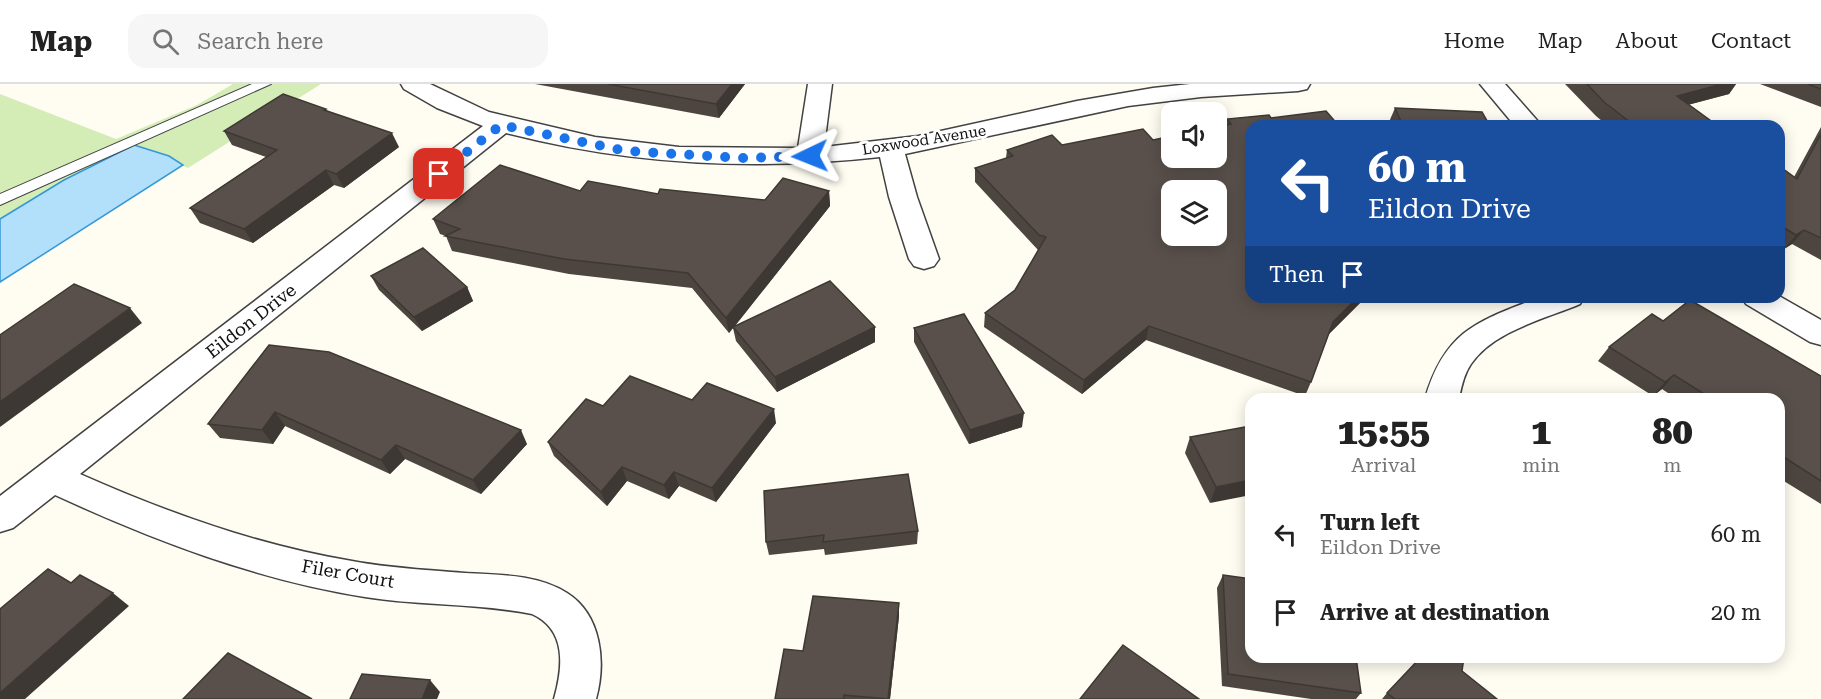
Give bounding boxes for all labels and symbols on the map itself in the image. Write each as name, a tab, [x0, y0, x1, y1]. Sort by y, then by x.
street label: Loxwood Avenue	[861, 121, 987, 159]
position arrow	[778, 124, 842, 188]
pin	[413, 148, 464, 199]
street label: Eildon Drive	[201, 279, 300, 362]
street label: Filer Court	[300, 555, 396, 592]

